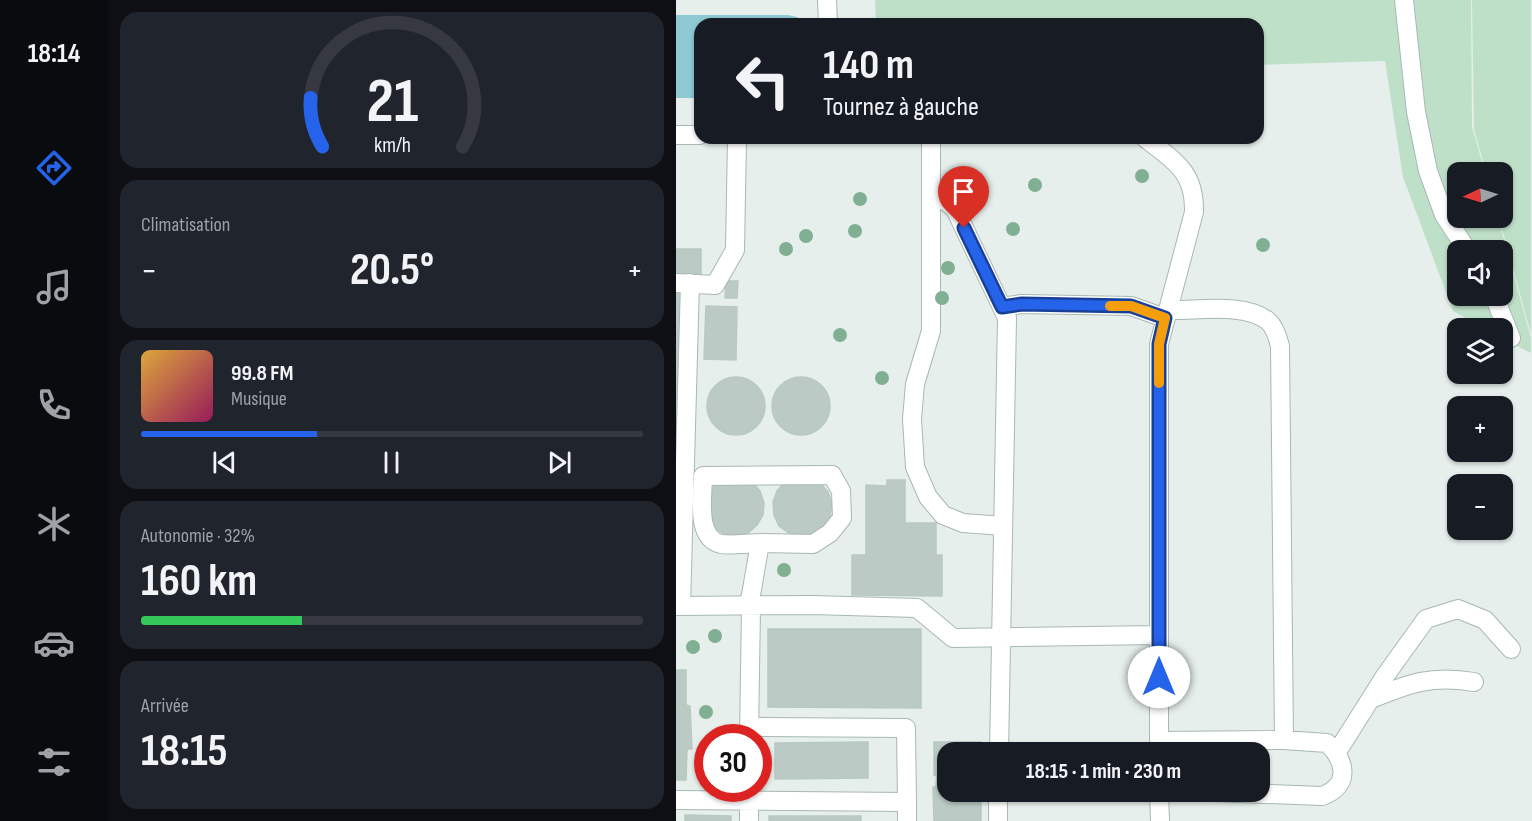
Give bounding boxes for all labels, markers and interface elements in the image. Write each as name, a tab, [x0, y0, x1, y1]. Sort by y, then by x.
text: 18:14	[28, 38, 80, 70]
text: 140 m	[823, 40, 914, 91]
icon: left	[724, 42, 802, 120]
text: 21	[366, 65, 418, 140]
text: Tournez à gauche	[823, 91, 979, 123]
text: km/h	[373, 133, 411, 158]
icon: directions	[33, 147, 75, 189]
north arrow	[1447, 162, 1513, 228]
map controls	[1447, 162, 1513, 540]
pin	[938, 166, 989, 228]
icon: arrive	[947, 175, 980, 208]
text: Climatisation	[141, 213, 230, 237]
button: sound	[1447, 240, 1513, 306]
text: 20.5°	[350, 243, 434, 298]
text: −	[141, 251, 157, 291]
text: +	[627, 251, 643, 291]
icon: music	[33, 266, 75, 308]
button: layers	[1447, 318, 1513, 384]
text: 99.8 FM	[231, 360, 293, 387]
icon: phone	[33, 384, 75, 426]
text: Musique	[231, 387, 287, 411]
button: +	[1447, 396, 1513, 462]
icon: previous	[208, 446, 241, 479]
icon: pause	[375, 446, 408, 479]
icon: next	[543, 446, 576, 479]
button: −	[1447, 474, 1513, 540]
icon: climate	[33, 503, 75, 545]
text: Autonomie · 32%	[141, 524, 255, 548]
text: 160 km	[141, 554, 257, 609]
icon: car	[33, 622, 75, 664]
position arrow	[1127, 645, 1191, 709]
text: Arrivée	[141, 694, 189, 718]
text: 18:15	[141, 724, 227, 779]
speed limit sign: 30	[694, 724, 772, 802]
icon: filters	[33, 741, 75, 783]
text: 18:15 · 1 min · 230 m	[1026, 758, 1181, 785]

